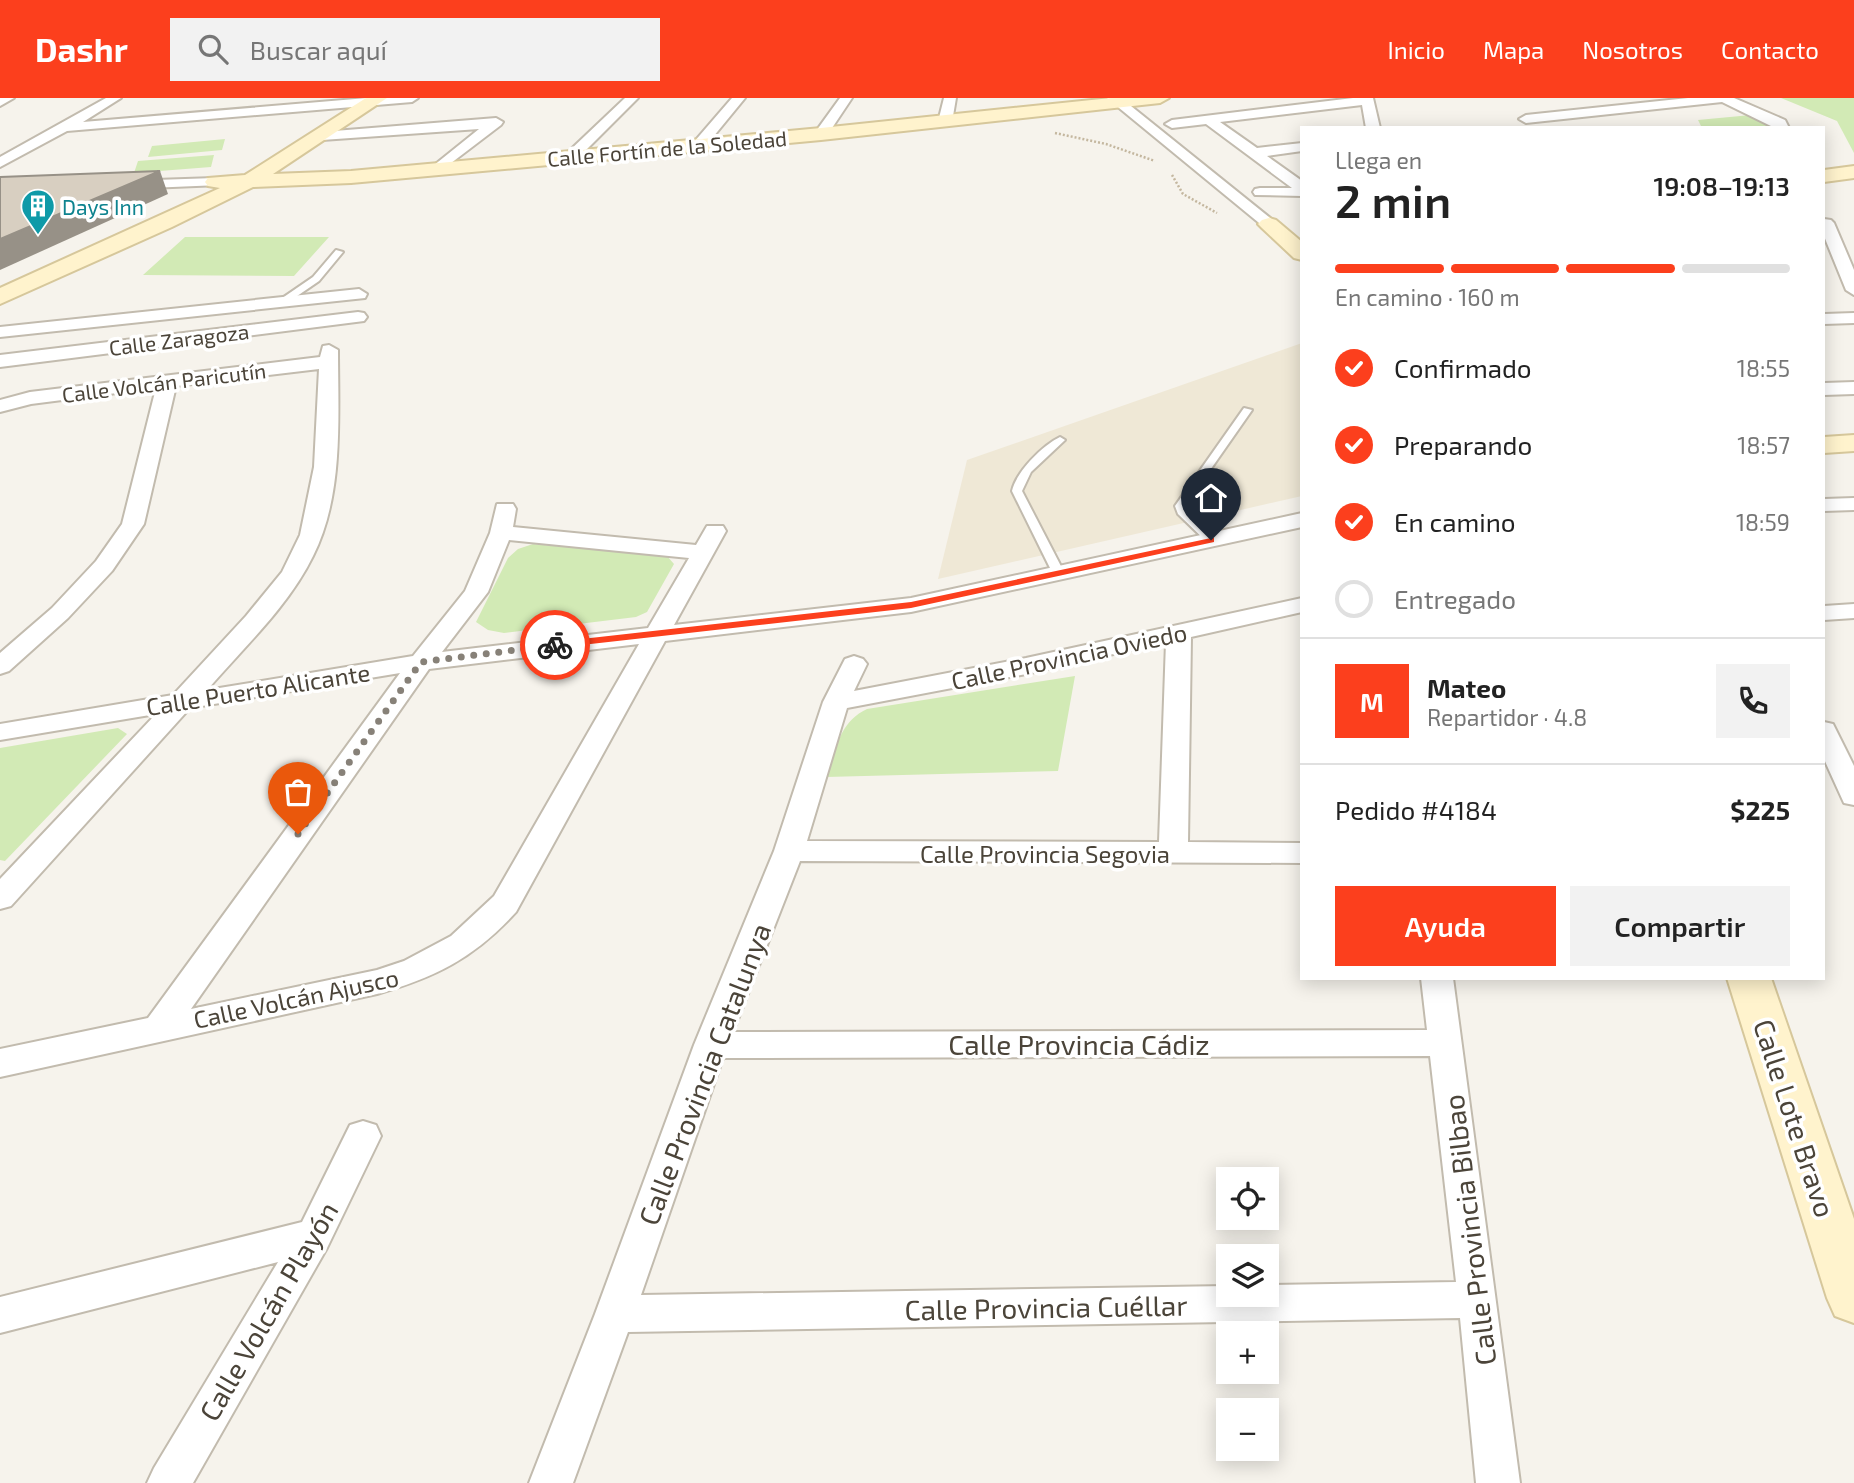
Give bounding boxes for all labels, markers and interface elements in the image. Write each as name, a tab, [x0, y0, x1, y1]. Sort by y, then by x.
search box	[170, 18, 660, 81]
text: Dashr	[35, 29, 128, 69]
icon: search	[194, 30, 232, 68]
text: Buscar aquí	[250, 34, 387, 65]
text: Inicio	[1387, 35, 1445, 64]
text: Mapa	[1483, 35, 1544, 64]
text: Nosotros	[1582, 35, 1683, 64]
text: Contacto	[1721, 35, 1819, 64]
street label: Calle Fortín de la Soledad	[546, 125, 788, 171]
text: Llega en	[1335, 146, 1422, 174]
text: 19:08–19:13	[1653, 170, 1790, 201]
text: 2 min	[1335, 172, 1451, 227]
building icon: Days Inn	[19, 187, 57, 236]
place label: Days Inn	[62, 194, 144, 219]
text: En camino · 160 m	[1335, 283, 1520, 311]
street label: Calle Zaragoza	[107, 318, 251, 360]
icon: check	[1335, 349, 1373, 387]
text: Confirmado	[1394, 352, 1532, 383]
text: 18:55	[1737, 354, 1790, 382]
street label: Calle Volcán Paricutín	[61, 357, 267, 407]
icon: check	[1335, 426, 1373, 464]
text: Preparando	[1394, 429, 1532, 460]
text: 18:57	[1737, 431, 1790, 459]
pin	[1181, 468, 1241, 540]
icon: home	[1192, 479, 1230, 517]
icon: check	[1335, 503, 1373, 541]
text: En camino	[1394, 506, 1516, 537]
text: 18:59	[1736, 508, 1790, 536]
text: Entregado	[1394, 583, 1516, 614]
courier	[520, 610, 590, 680]
street label: Calle Provincia Oviedo	[949, 617, 1189, 695]
icon: bike	[536, 626, 574, 664]
street label: Calle Puerto Alicante	[144, 657, 372, 721]
button: phone	[1716, 664, 1790, 738]
text: Mateo	[1427, 672, 1506, 703]
text: M	[1360, 686, 1384, 717]
text: Repartidor · 4.8	[1427, 703, 1587, 731]
pin	[268, 762, 328, 834]
icon: bag	[279, 773, 317, 811]
text: Pedido #4184	[1335, 794, 1497, 825]
text: $225	[1730, 794, 1790, 825]
street label: Calle Provincia Segovia	[920, 839, 1170, 868]
button: Ayuda	[1335, 886, 1556, 966]
button: Compartir	[1570, 886, 1790, 966]
street label: Calle Provincia Catalunya	[631, 918, 777, 1230]
street label: Calle Volcán Ajusco	[191, 962, 401, 1034]
street label: Calle Lote Bravo	[1747, 1015, 1843, 1221]
street label: Calle Provincia Cádiz	[948, 1027, 1210, 1061]
street label: Calle Provincia Bilbao	[1436, 1093, 1502, 1367]
map controls	[1216, 1167, 1279, 1461]
button: locate	[1216, 1167, 1279, 1230]
street label: Calle Volcán Playón	[191, 1195, 345, 1427]
button: layers	[1216, 1244, 1279, 1307]
street label: Calle Provincia Cuéllar	[904, 1288, 1188, 1326]
button: +	[1216, 1321, 1279, 1384]
button: −	[1216, 1398, 1279, 1461]

